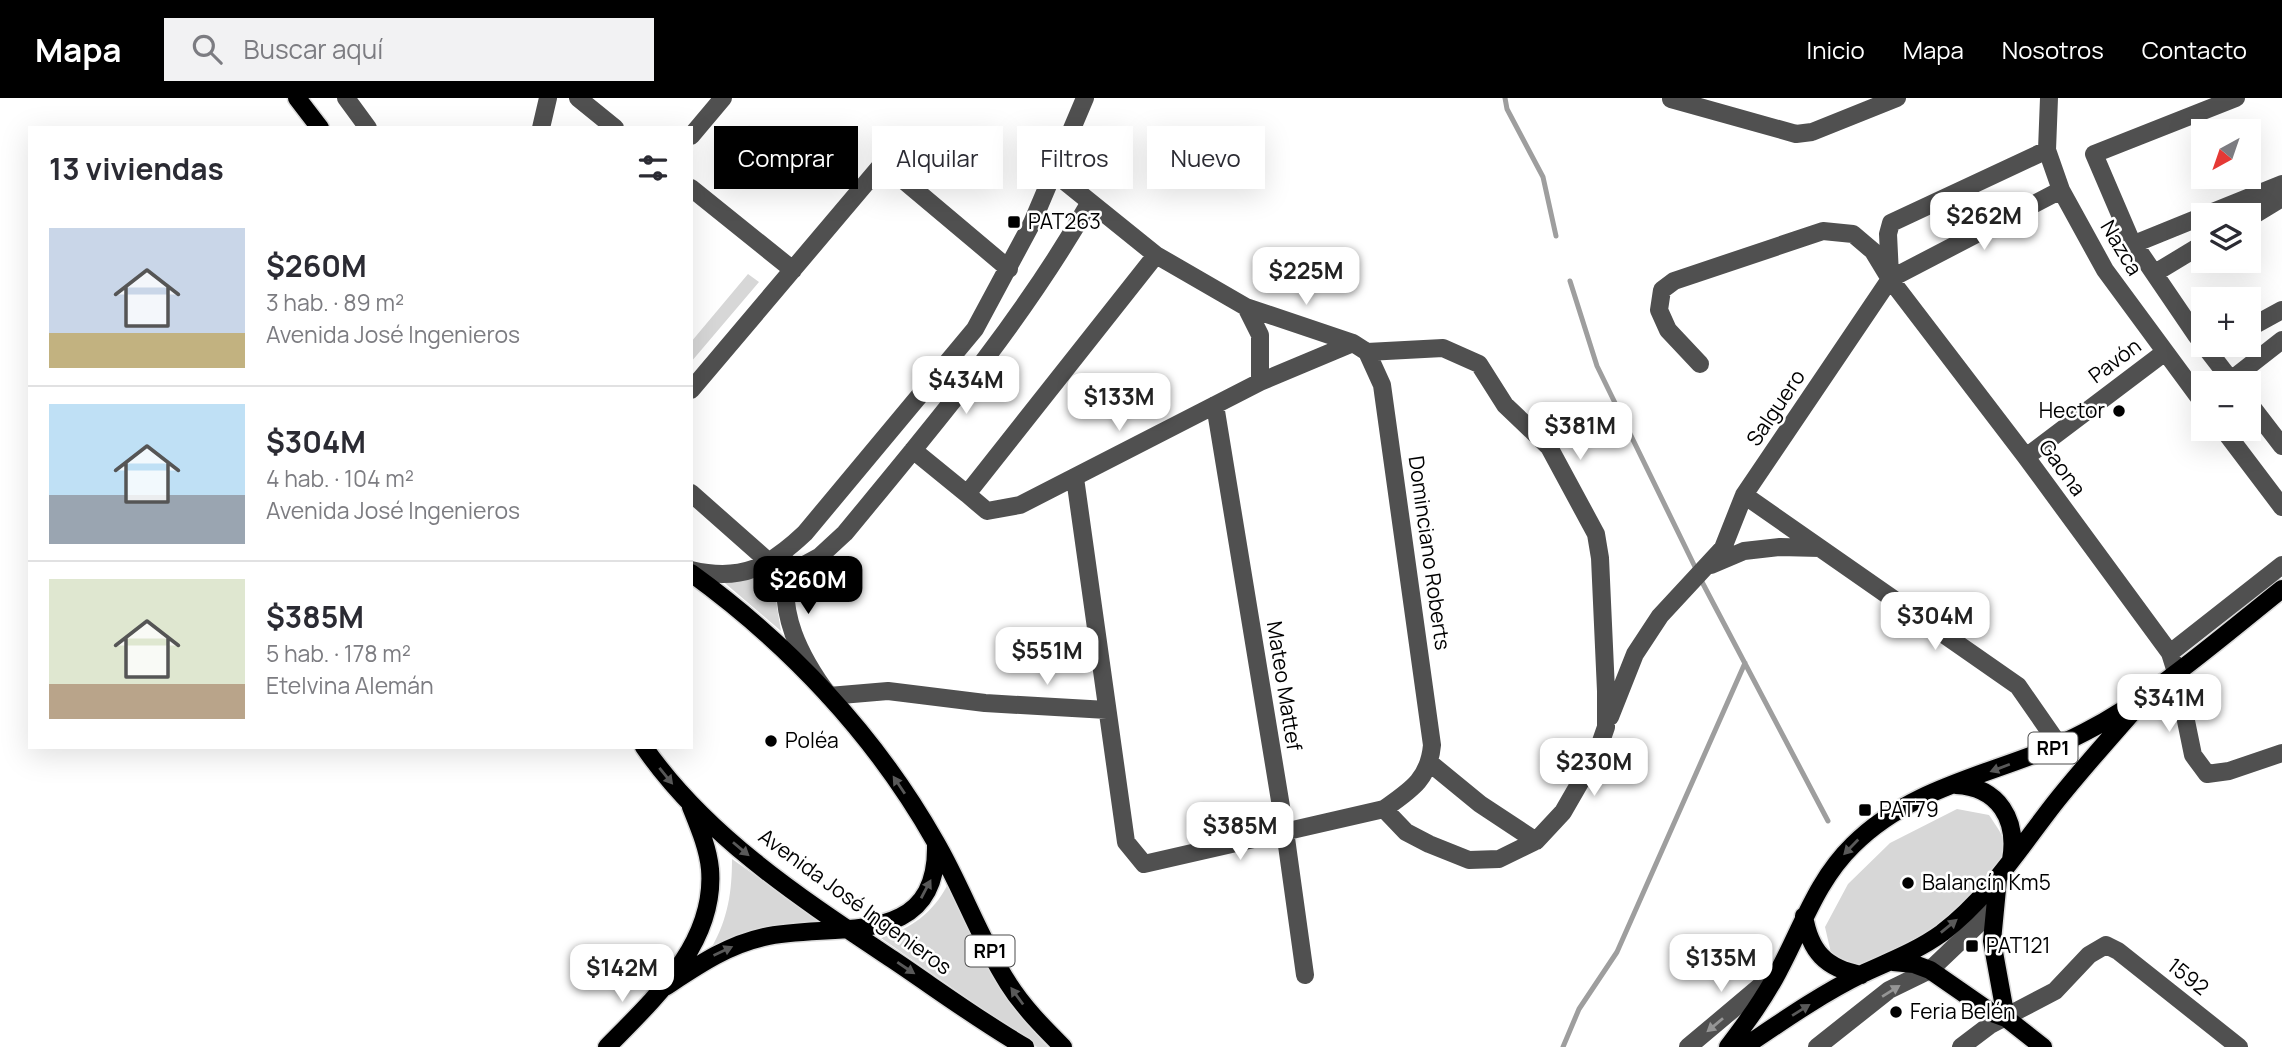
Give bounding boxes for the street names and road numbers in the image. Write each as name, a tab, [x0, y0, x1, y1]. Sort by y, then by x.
street label: Nazca	[2095, 215, 2149, 280]
street label: Pavón	[2083, 331, 2146, 389]
street label: Salguero	[1739, 364, 1811, 451]
street label: Gaona	[2033, 434, 2093, 501]
street label: Dominciano Roberts	[1402, 454, 1457, 652]
street label: Mateo Mattef	[1261, 619, 1309, 753]
road number: RP1	[2028, 733, 2078, 764]
street label: Avenida José Ingenieros	[754, 822, 958, 981]
road number: RP1	[965, 936, 1014, 966]
street label: 1592	[2162, 951, 2215, 1001]

